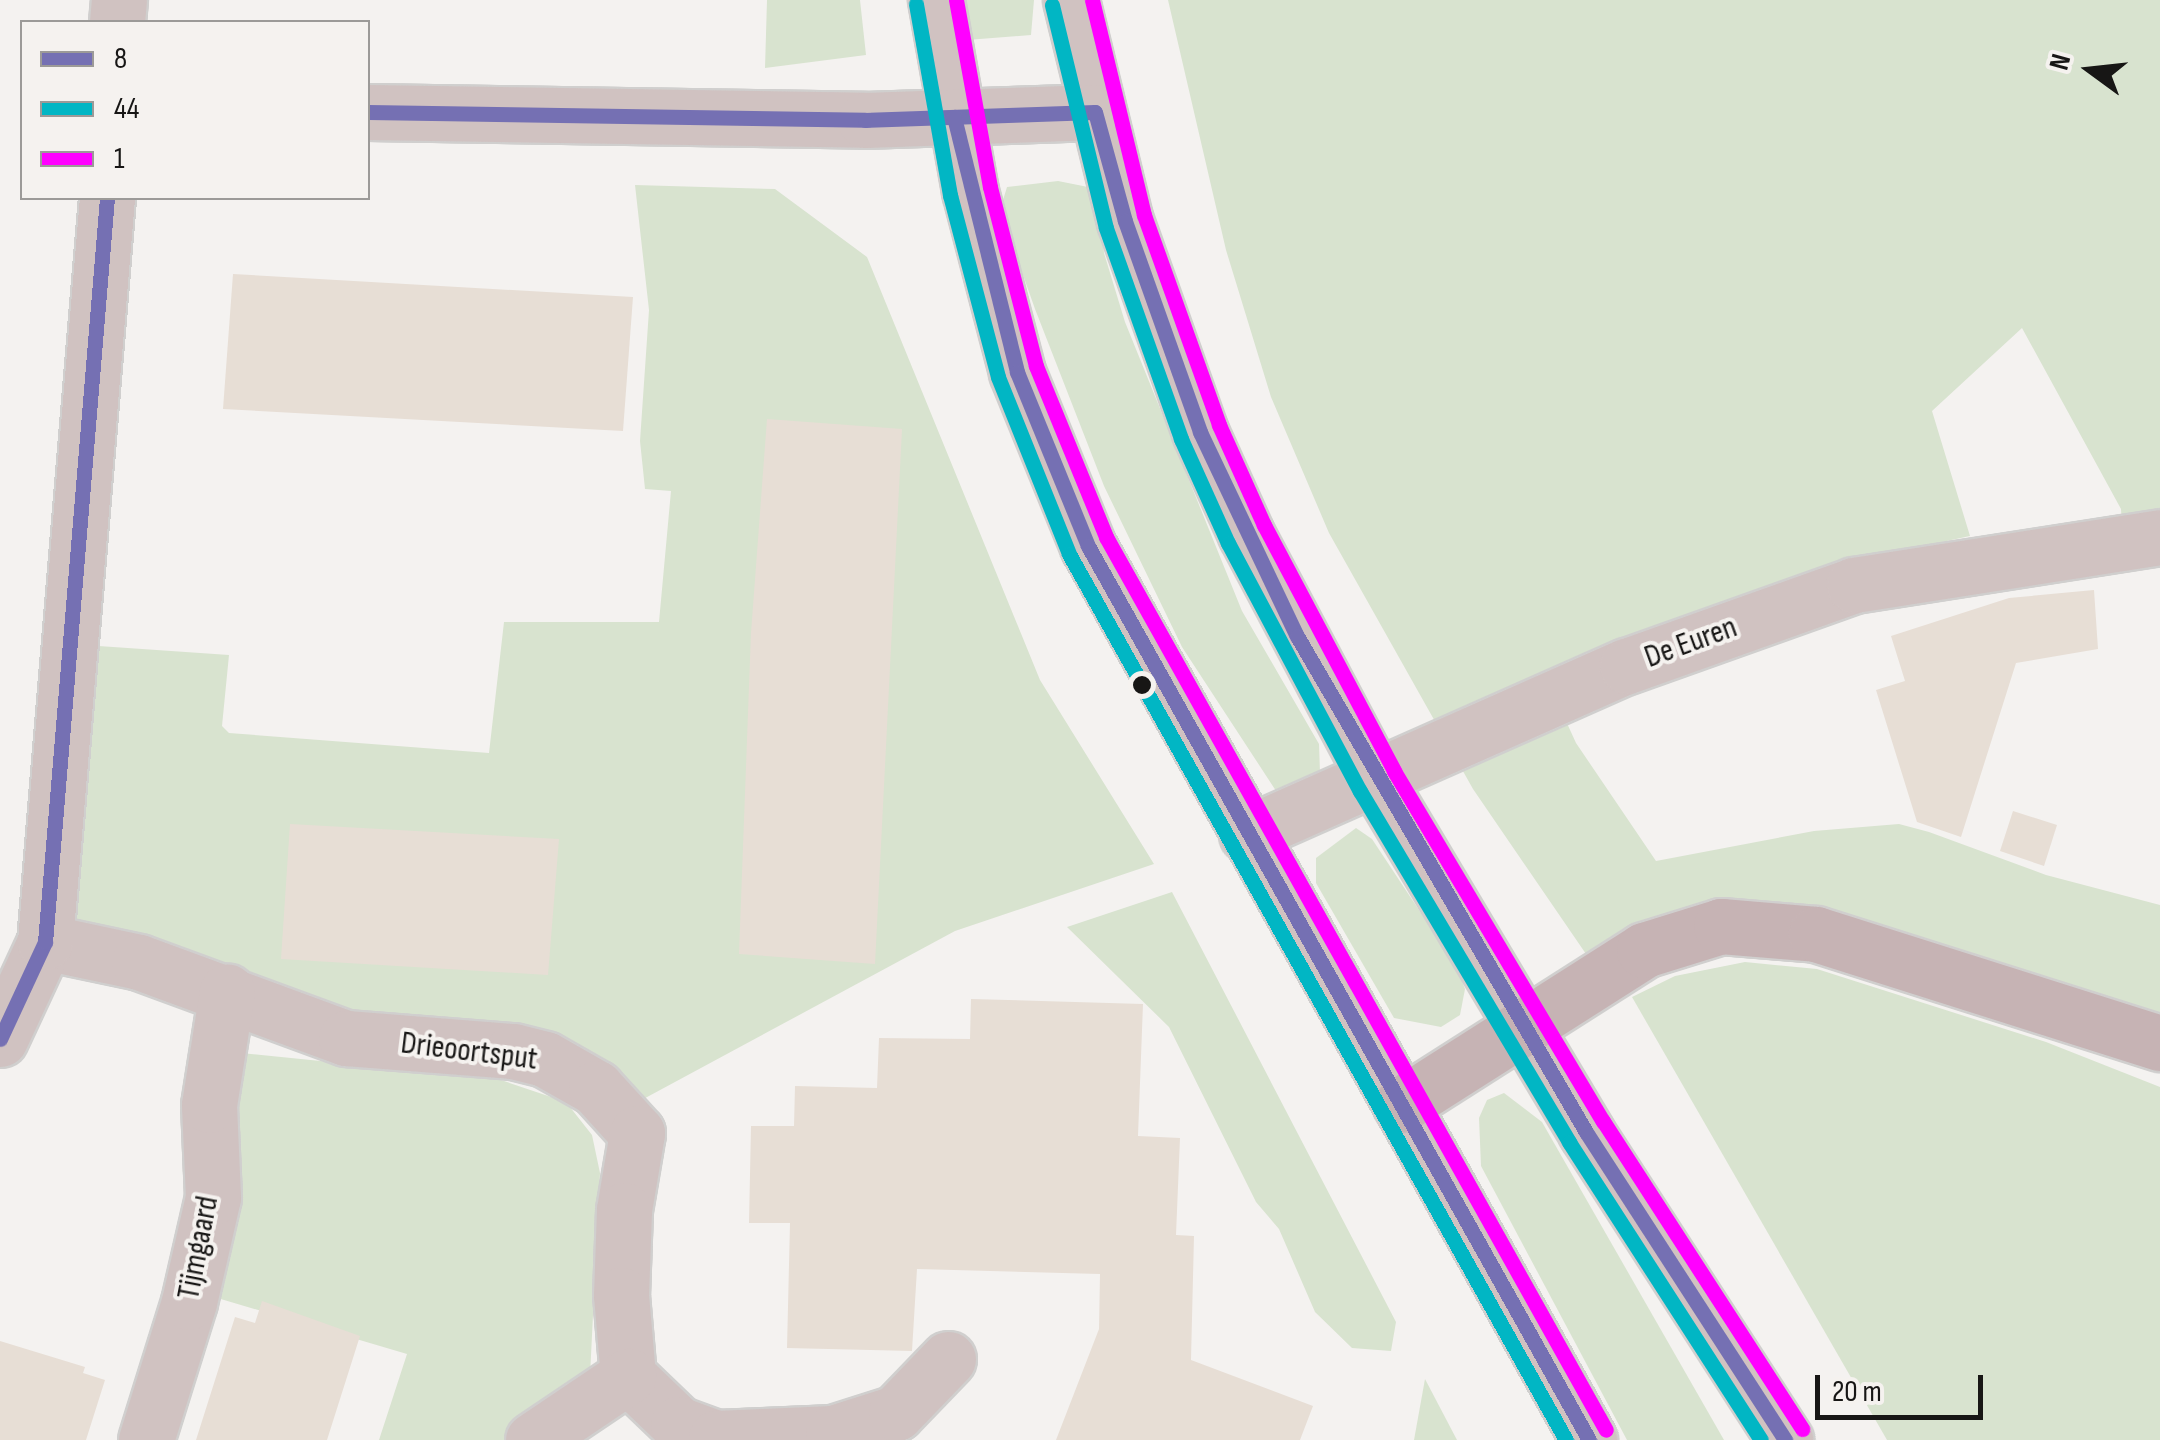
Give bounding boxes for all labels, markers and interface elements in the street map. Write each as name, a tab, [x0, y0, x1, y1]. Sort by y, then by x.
legend	[20, 20, 370, 200]
north arrow	[2040, 20, 2140, 120]
text: 8	[114, 41, 127, 77]
text: N	[2043, 51, 2078, 74]
text: 44	[114, 91, 139, 127]
text: 1	[114, 141, 125, 177]
street label: De Euren	[1640, 609, 1742, 677]
unlabelled marker	[1132, 675, 1152, 695]
street label: Drieoortsput	[399, 1025, 539, 1079]
street label: Tijmgaard	[170, 1193, 228, 1303]
scale bar	[1820, 1355, 1988, 1417]
text: 20 m	[1832, 1374, 1882, 1410]

